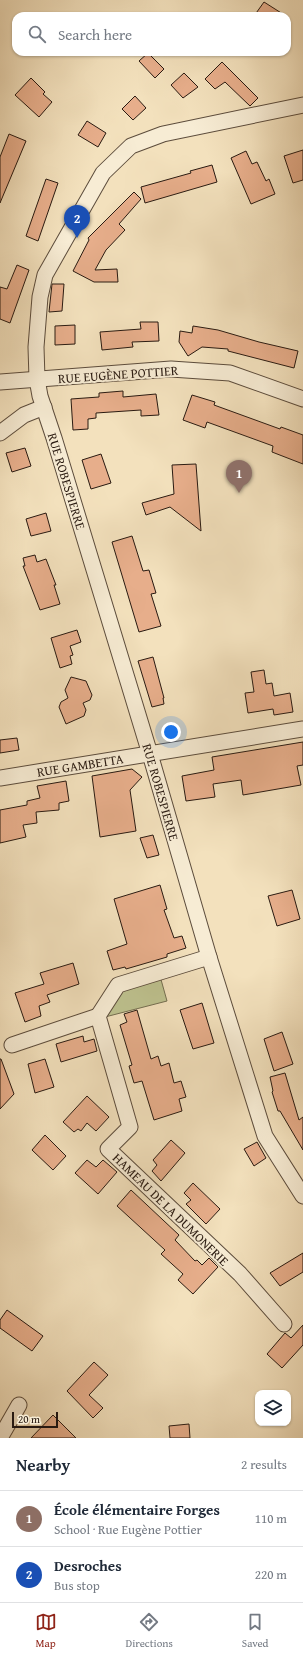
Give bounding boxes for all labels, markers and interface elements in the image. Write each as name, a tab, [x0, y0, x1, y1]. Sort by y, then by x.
search box	[12, 12, 291, 56]
icon: search	[26, 23, 48, 45]
text: Search here	[58, 24, 132, 45]
pin: 2	[64, 205, 90, 238]
street label: RUE EUGÈNE POTTIER	[57, 361, 179, 388]
street label: RUE ROBESPIERRE	[43, 430, 90, 532]
pin: 1	[226, 460, 252, 493]
your location	[161, 722, 181, 742]
street label: RUE ROBESPIERRE	[138, 741, 184, 843]
street label: RUE GAMBETTA	[35, 749, 125, 782]
street label: HAMEAU DE LA DUMONERIE	[108, 1149, 233, 1270]
map controls	[255, 1390, 291, 1426]
button: layers	[255, 1390, 291, 1426]
scale bar	[12, 1410, 58, 1429]
text: 20 m	[18, 1411, 40, 1427]
text: Nearby	[16, 1452, 70, 1477]
text: 2 results	[241, 1455, 287, 1474]
text: École élémentaire Forges	[54, 1499, 220, 1520]
text: 1	[26, 1509, 32, 1528]
text: 110 m	[255, 1509, 287, 1528]
text: School · Rue Eugène Pottier	[54, 1520, 202, 1539]
text: Desroches	[54, 1555, 122, 1576]
text: 2	[26, 1565, 32, 1584]
text: 220 m	[255, 1565, 287, 1584]
text: Bus stop	[54, 1576, 100, 1595]
tab: Map	[35, 1611, 57, 1651]
tab: Directions	[126, 1611, 173, 1651]
tab: Saved	[242, 1611, 268, 1651]

